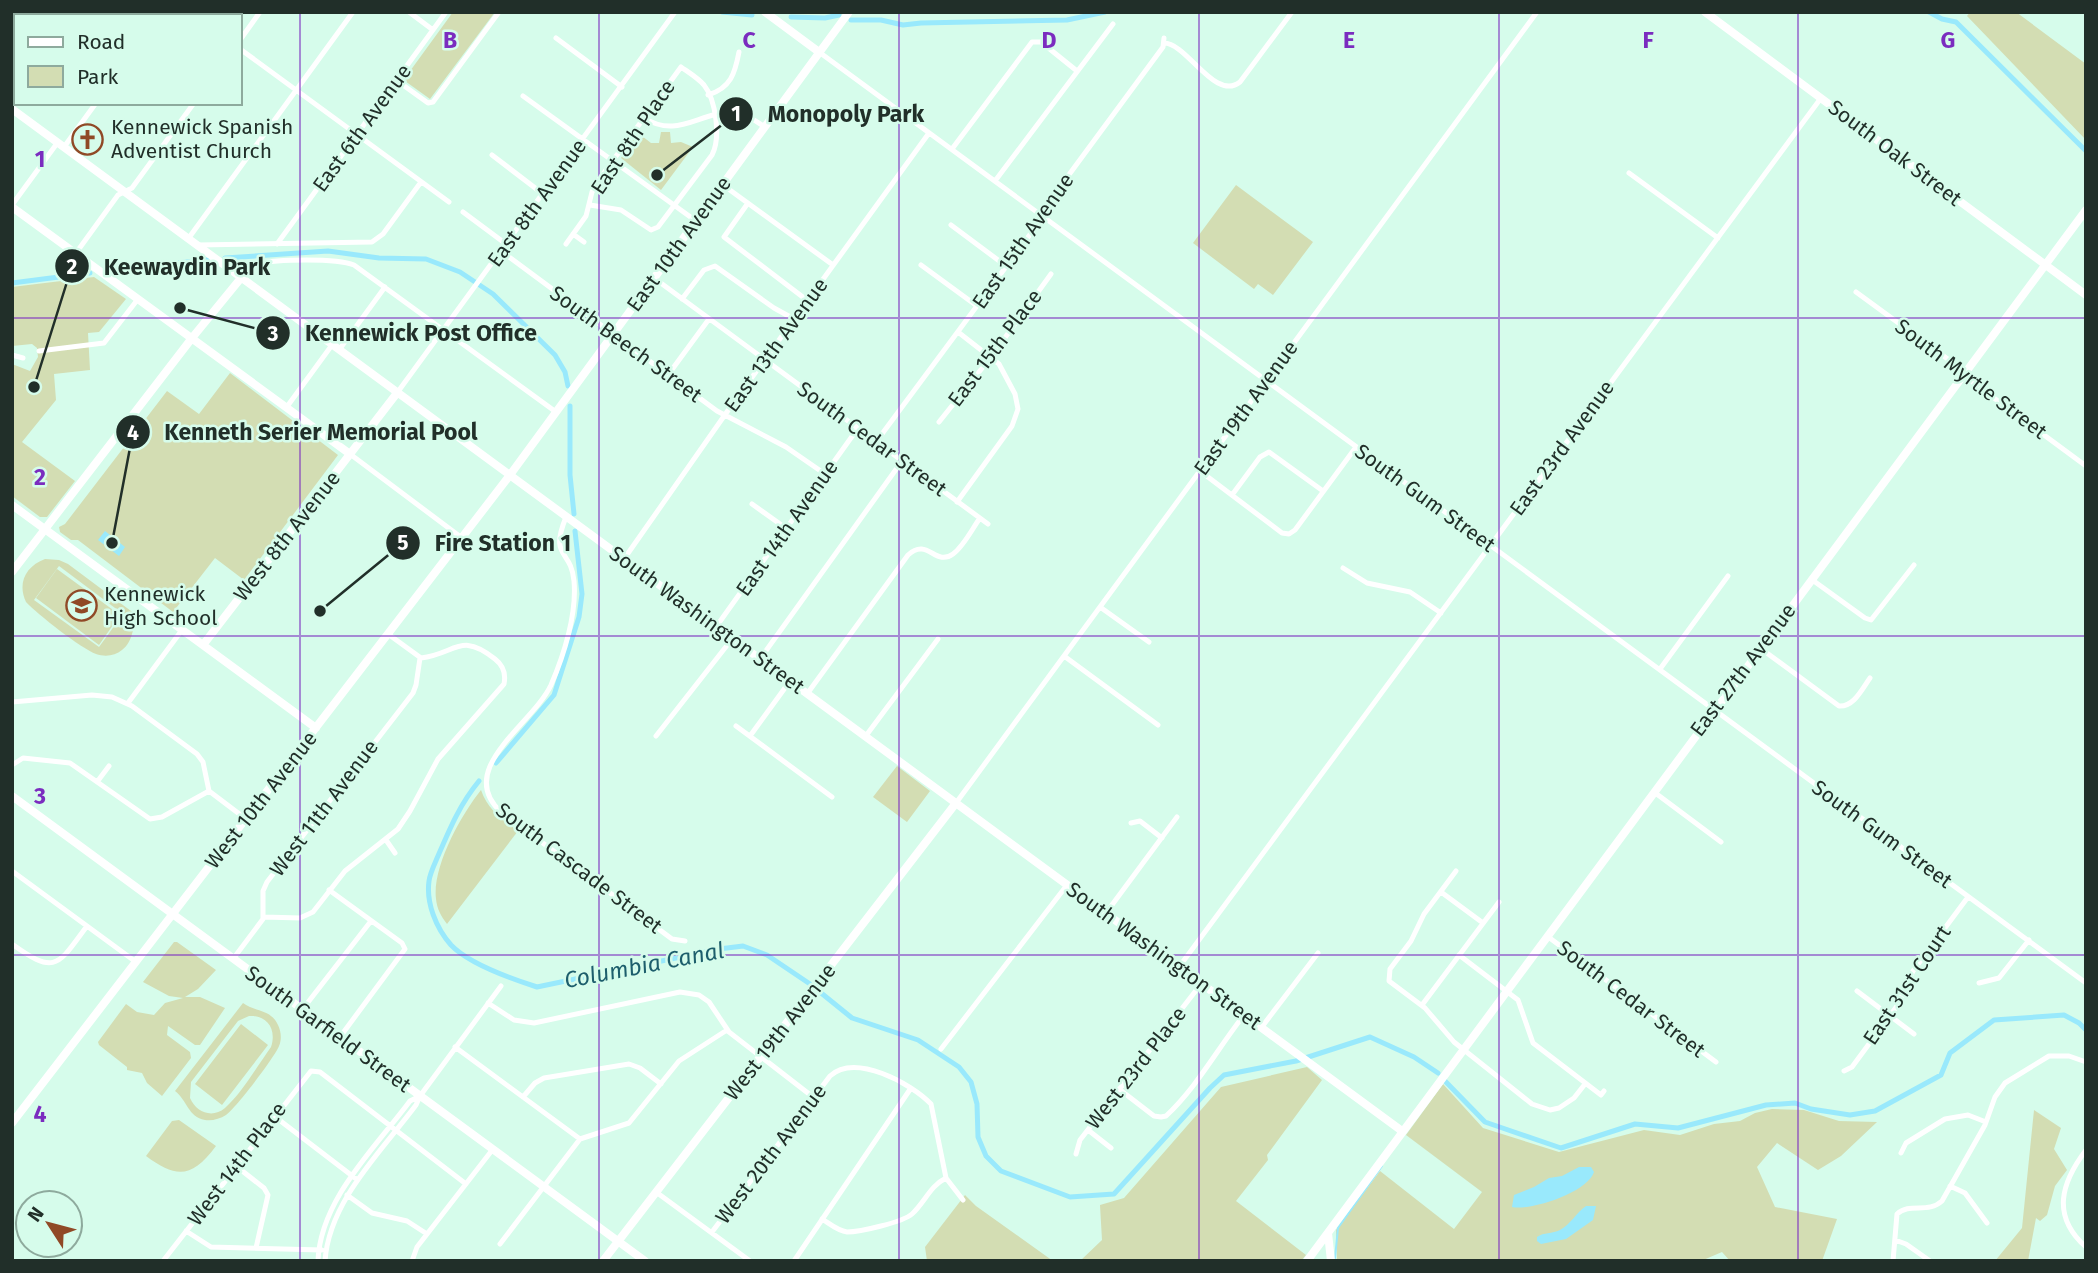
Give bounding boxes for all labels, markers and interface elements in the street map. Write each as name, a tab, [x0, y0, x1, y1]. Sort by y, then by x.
legend	[14, 14, 242, 105]
text: B	[443, 26, 457, 54]
text: C	[742, 26, 756, 54]
text: D	[1042, 26, 1057, 54]
text: E	[1343, 26, 1355, 54]
text: F	[1642, 26, 1654, 54]
text: G	[1941, 26, 1955, 54]
text: Road	[77, 29, 125, 55]
street label: East 6th Avenue	[307, 59, 417, 197]
text: Park	[77, 64, 119, 90]
street label: East 8th Place	[585, 75, 681, 199]
callout: Monopoly Park	[719, 92, 938, 136]
street label: South Oak Street	[1823, 94, 1967, 212]
text: Monopoly Park	[768, 100, 925, 128]
text: 1	[731, 101, 741, 127]
place label: Kennewick Spanish Adventist Church	[111, 114, 293, 164]
church icon: Kennewick Spanish Adventist Church	[71, 122, 105, 156]
street label: East 8th Avenue	[482, 134, 592, 272]
text: 1	[35, 145, 45, 173]
street label: East 15th Avenue	[967, 168, 1079, 314]
street label: East 10th Avenue	[621, 171, 737, 317]
callout: Keewaydin Park	[55, 244, 285, 288]
text: Keewaydin Park	[104, 253, 271, 281]
text: 2	[67, 254, 78, 280]
street label: East 13th Avenue	[718, 273, 834, 417]
street label: South Beech Street	[545, 280, 708, 408]
street label: East 15th Place	[942, 284, 1048, 412]
callout: Kennewick Post Office	[256, 311, 551, 355]
street label: South Myrtle Street	[1890, 313, 2052, 445]
text: Kennewick Post Office	[305, 319, 537, 347]
text: 3	[267, 321, 279, 347]
street label: East 19th Avenue	[1188, 335, 1304, 481]
street label: East 23rd Avenue	[1504, 375, 1620, 521]
street label: South Cedar Street	[792, 376, 952, 502]
callout: Kenneth Serier Memorial Pool	[116, 410, 492, 454]
text: Kenneth Serier Memorial Pool	[164, 418, 478, 446]
text: 4	[127, 420, 139, 446]
street label: South Gum Street	[1350, 438, 1501, 558]
street label: East 14th Avenue	[730, 455, 844, 601]
text: 2	[34, 463, 46, 491]
street label: West 8th Avenue	[228, 466, 346, 606]
callout: Fire Station 1	[386, 521, 585, 565]
text: Fire Station 1	[435, 529, 571, 557]
text: 5	[397, 530, 409, 556]
street label: South Washington Street	[604, 540, 810, 700]
place label: Kennewick High School	[104, 581, 217, 631]
school or university icon: Kennewick High School	[64, 589, 98, 623]
street label: East 27th Avenue	[1685, 598, 1801, 742]
street label: West 10th Avenue	[199, 726, 323, 874]
street label: West 11th Avenue	[264, 734, 384, 882]
street label: South Gum Street	[1807, 774, 1958, 894]
text: 3	[33, 782, 46, 810]
street label: South Cascade Street	[491, 797, 668, 939]
street label: South Washington Street	[1061, 876, 1267, 1036]
street label: East 31st Court	[1857, 920, 1957, 1050]
street label: South Cedar Street	[1552, 935, 1711, 1063]
water label: Columbia Canal	[562, 936, 726, 994]
street label: West 19th Avenue	[718, 958, 842, 1106]
street label: South Garfield Street	[240, 960, 416, 1098]
street label: West 23rd Place	[1080, 1002, 1192, 1134]
street label: West 20th Avenue	[710, 1079, 832, 1229]
street label: West 14th Place	[182, 1097, 292, 1231]
text: 4	[34, 1100, 47, 1128]
north arrow	[14, 1189, 84, 1259]
text: N	[23, 1202, 49, 1226]

